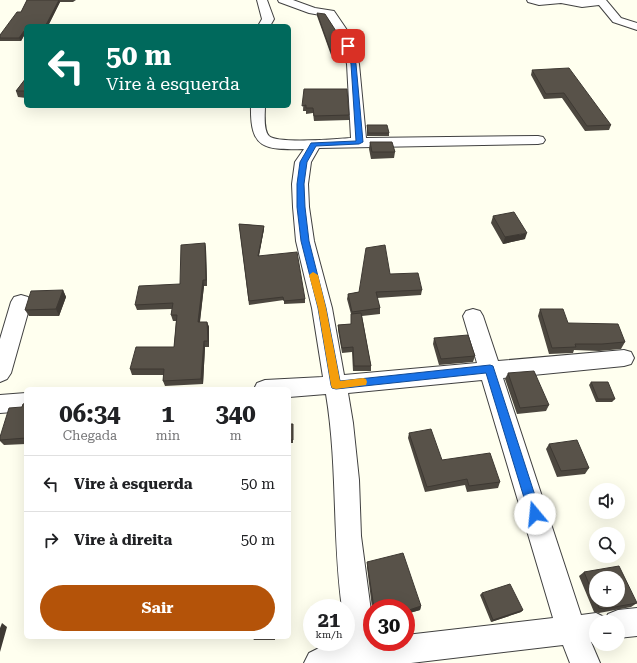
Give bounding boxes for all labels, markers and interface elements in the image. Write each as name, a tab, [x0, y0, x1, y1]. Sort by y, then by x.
pin	[331, 29, 365, 63]
icon: arrive	[337, 35, 359, 57]
text: 50 m	[106, 39, 171, 72]
icon: left	[40, 40, 92, 92]
text: Vire à esquerda	[106, 73, 240, 94]
text: 06:34	[59, 400, 121, 428]
text: 1	[161, 400, 175, 428]
text: 340	[215, 400, 256, 428]
text: Chegada	[63, 428, 117, 443]
text: min	[156, 428, 180, 443]
text: m	[230, 428, 242, 443]
icon: left	[40, 473, 62, 495]
text: Vire à esquerda	[74, 475, 193, 493]
text: 50 m	[241, 475, 275, 493]
map controls	[589, 483, 625, 651]
button: sound	[589, 483, 625, 519]
position arrow	[514, 493, 556, 535]
button: search	[589, 527, 625, 563]
icon: right	[40, 529, 62, 551]
text: Vire à direita	[74, 531, 172, 549]
text: 50 m	[241, 531, 275, 549]
button: +	[589, 571, 625, 607]
button: Sair	[40, 585, 275, 631]
speed limit sign: 30	[363, 599, 415, 651]
text: 21	[318, 608, 340, 632]
button: −	[589, 615, 625, 651]
text: km/h	[316, 629, 342, 640]

